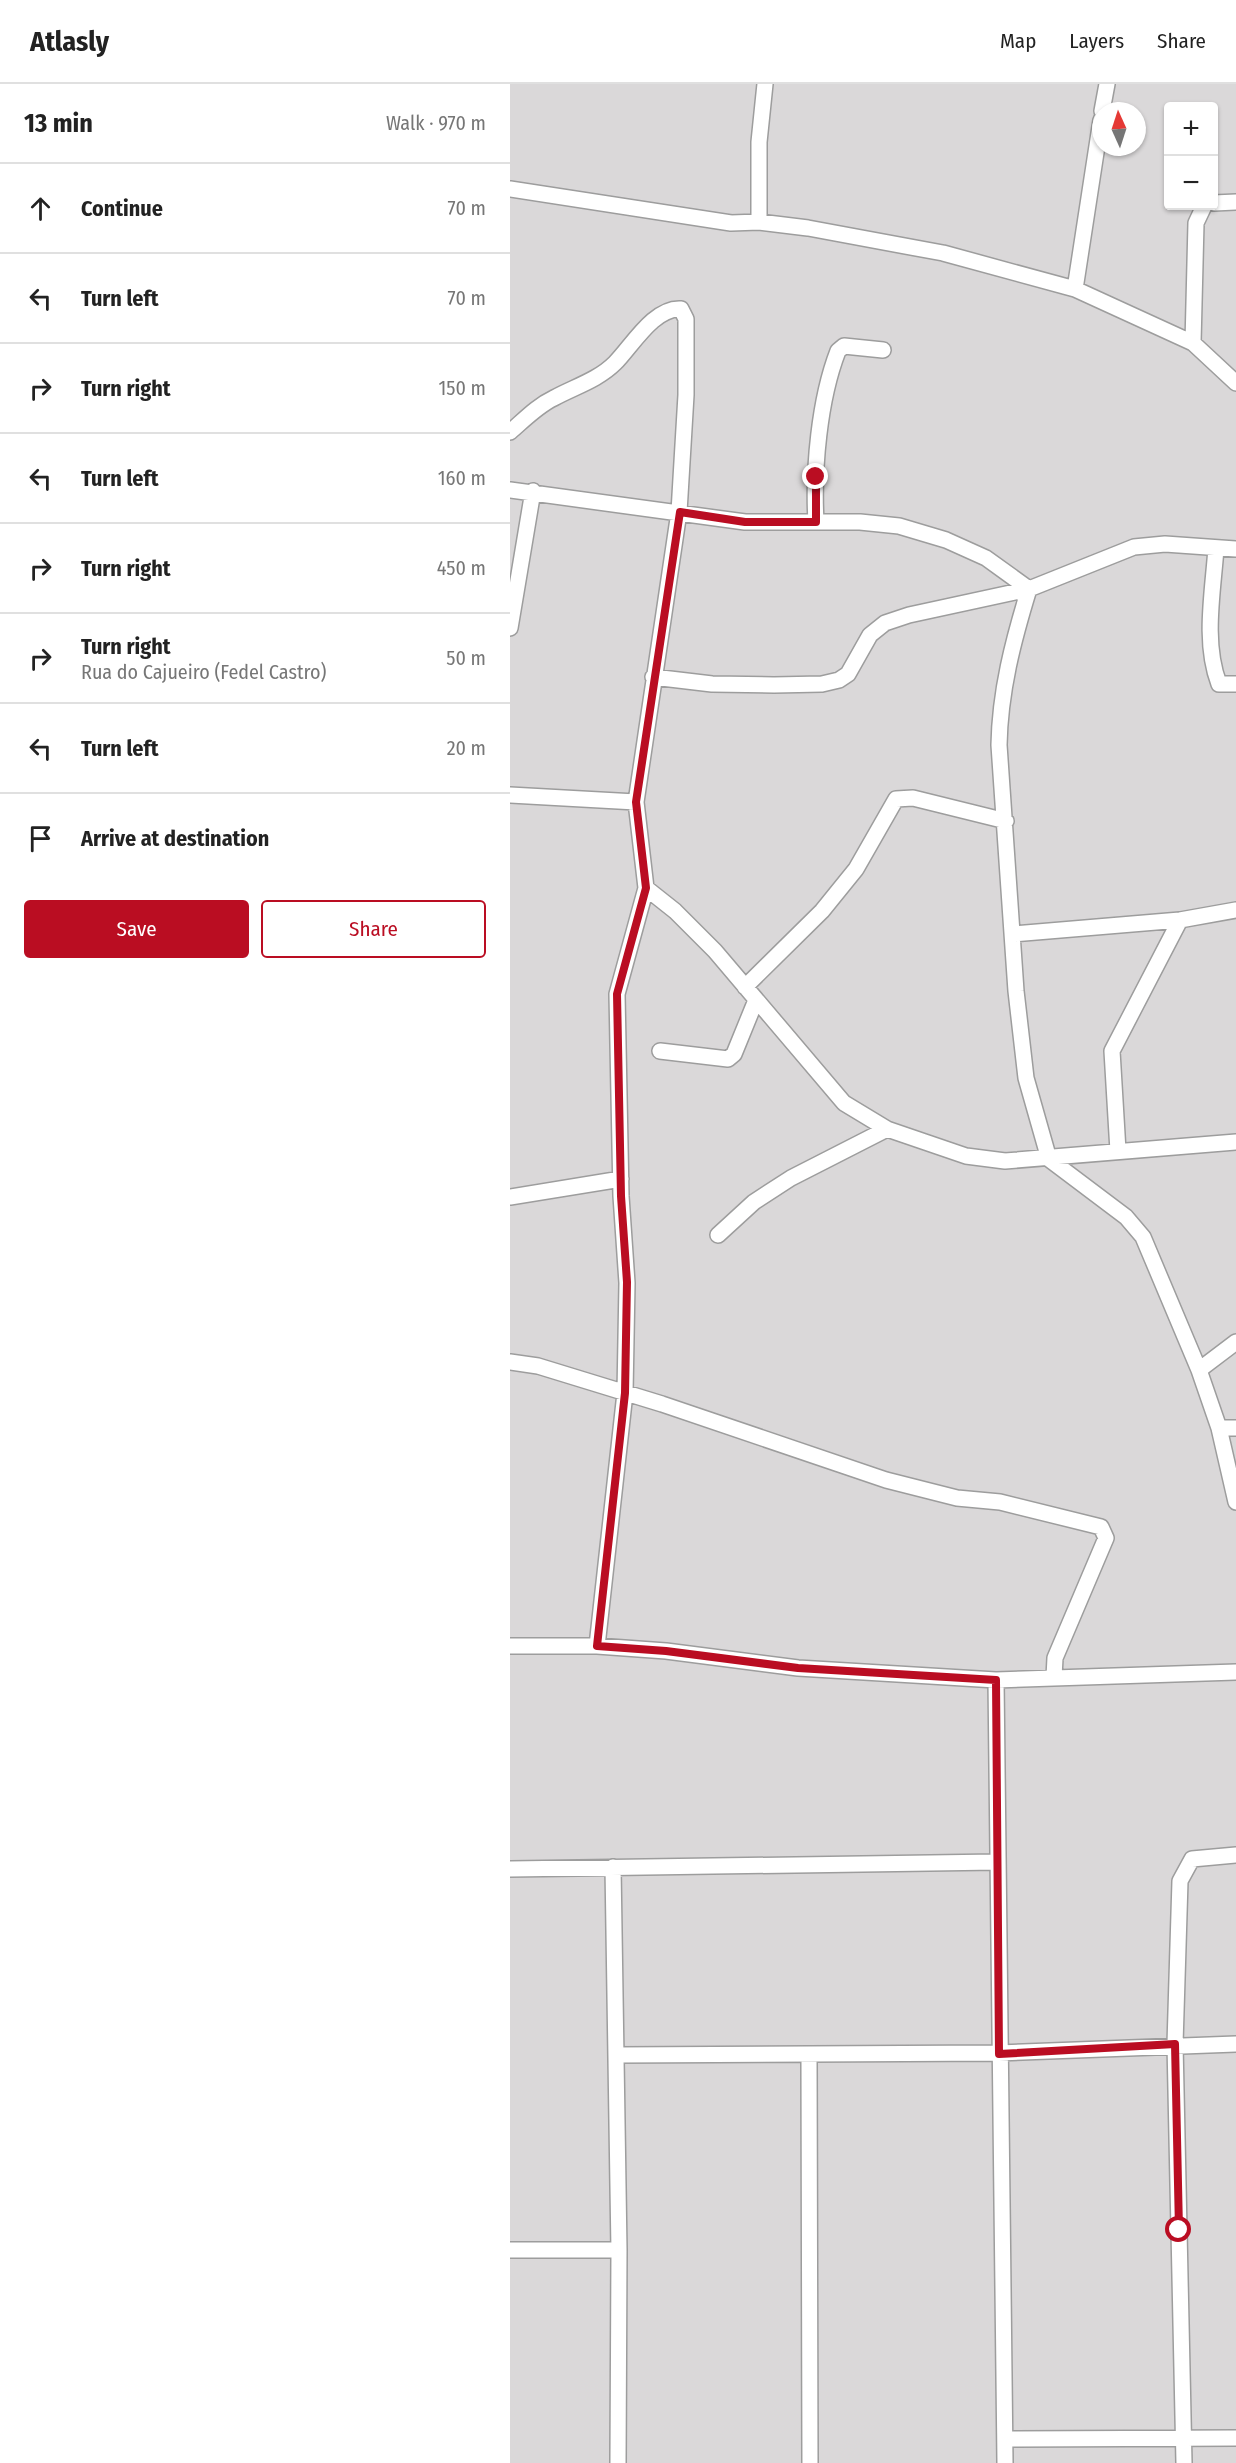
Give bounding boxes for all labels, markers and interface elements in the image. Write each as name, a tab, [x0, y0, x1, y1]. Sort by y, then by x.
text: Atlasly	[30, 25, 109, 58]
text: Map	[1000, 28, 1036, 54]
text: Layers	[1069, 28, 1124, 54]
text: Share	[1157, 28, 1206, 54]
north arrow	[1092, 102, 1146, 156]
map controls	[1164, 102, 1218, 210]
button: +	[1164, 102, 1218, 156]
text: 13 min	[24, 108, 93, 139]
text: Walk · 970 m	[386, 111, 486, 135]
button: −	[1164, 156, 1218, 210]
icon: ahead	[24, 192, 57, 225]
text: Continue	[81, 195, 163, 222]
text: 70 m	[448, 196, 486, 220]
icon: left	[24, 282, 57, 315]
text: Turn left	[81, 285, 159, 312]
text: 70 m	[448, 286, 486, 310]
icon: right	[24, 372, 57, 405]
text: Turn right	[81, 375, 170, 402]
text: 150 m	[439, 376, 486, 400]
icon: left	[24, 462, 57, 495]
route end	[802, 463, 828, 489]
text: Turn left	[81, 465, 159, 492]
text: 160 m	[438, 466, 486, 490]
icon: right	[24, 552, 57, 585]
text: Turn right	[81, 555, 170, 582]
text: 450 m	[437, 556, 486, 580]
text: Turn right	[81, 633, 170, 660]
icon: right	[24, 642, 57, 675]
text: 50 m	[446, 646, 486, 670]
text: Rua do Cajueiro (Fedel Castro)	[81, 660, 326, 684]
icon: left	[24, 732, 57, 765]
text: Turn left	[81, 735, 159, 762]
text: 20 m	[447, 736, 486, 760]
icon: arrive	[24, 822, 57, 855]
text: Arrive at destination	[81, 825, 269, 852]
button: Save	[24, 900, 249, 958]
button: Share	[261, 900, 486, 958]
route start	[1165, 2216, 1191, 2242]

